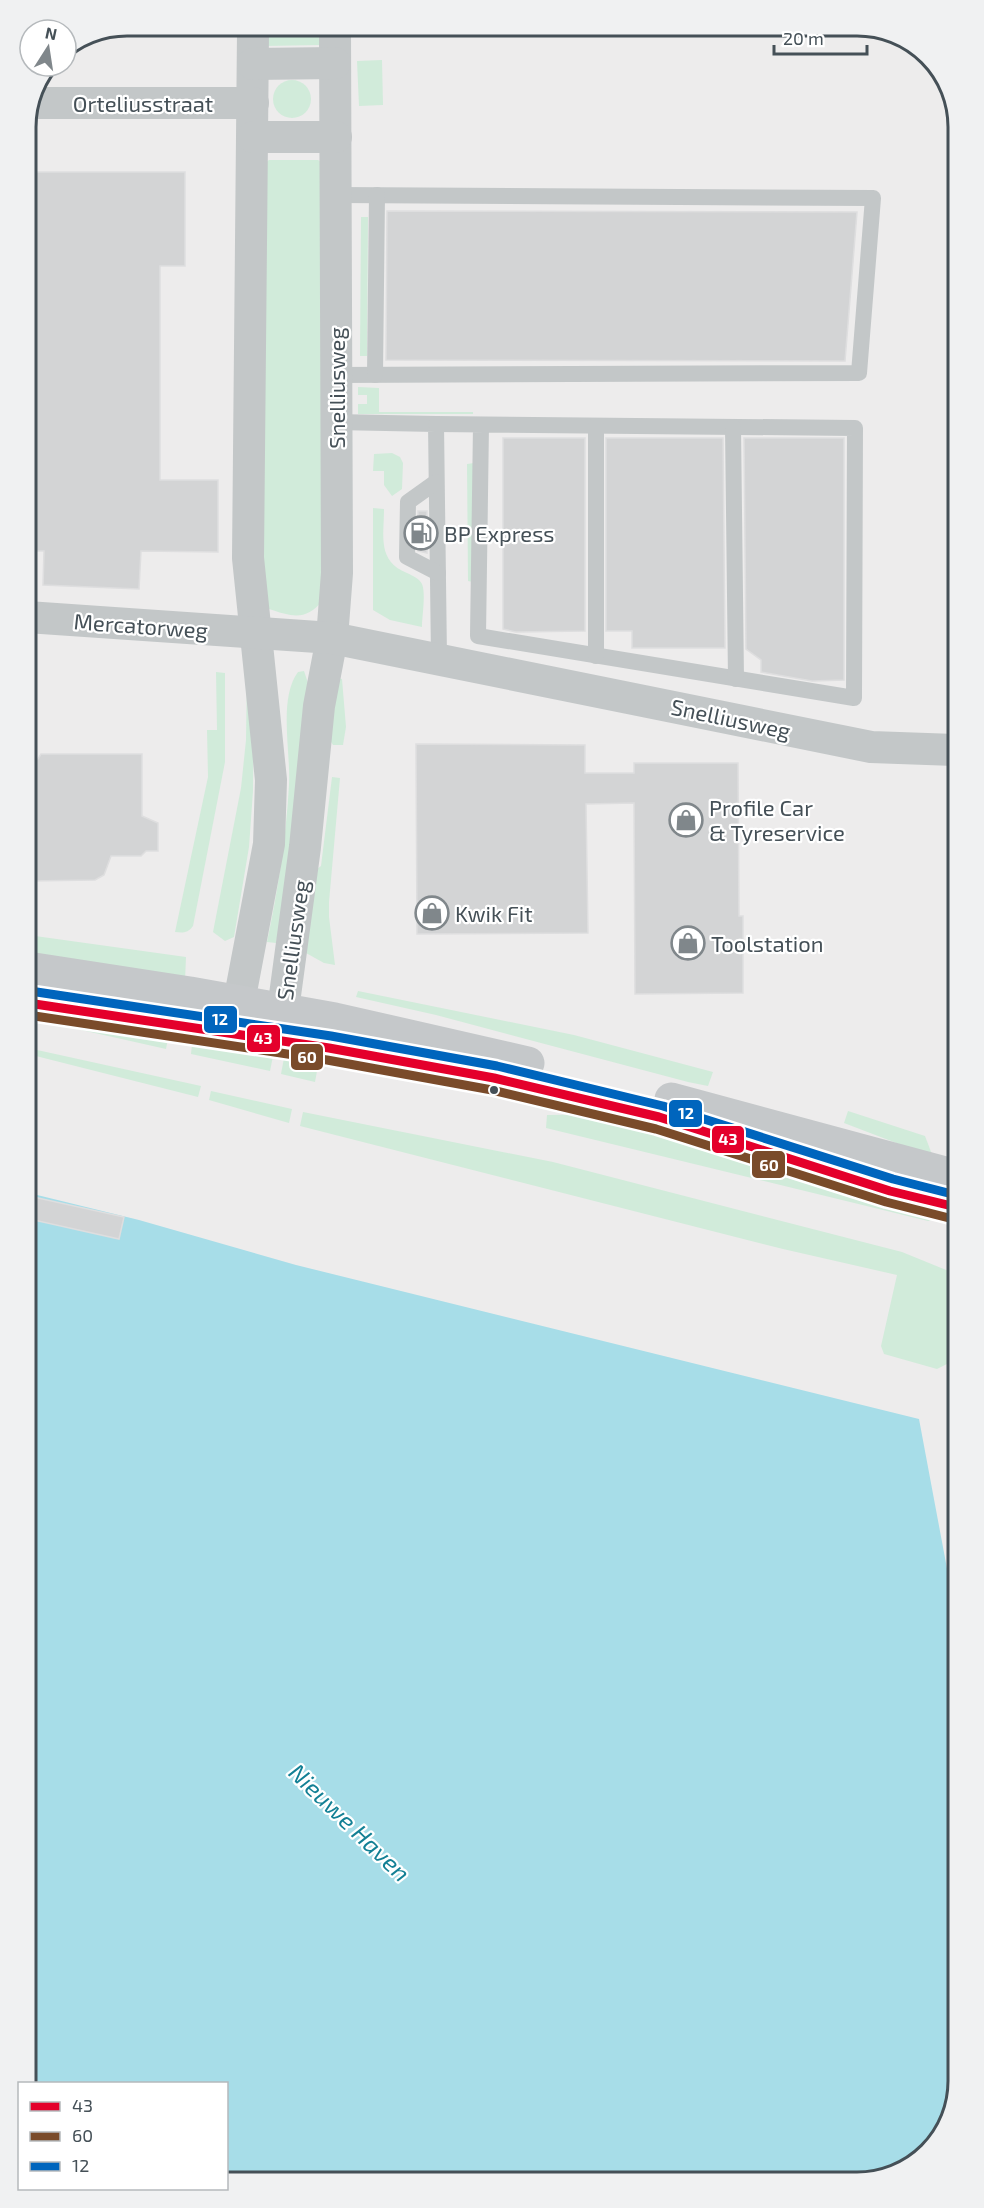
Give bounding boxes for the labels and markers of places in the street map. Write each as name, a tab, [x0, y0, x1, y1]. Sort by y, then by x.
fuel station icon: BP Express	[403, 515, 439, 551]
place label: BP Express	[444, 520, 555, 546]
place label: Profile Car & Tyreservice	[709, 794, 845, 845]
shop icon: Profile Car & Tyreservice	[668, 802, 704, 838]
shop icon: Kwik Fit	[414, 895, 450, 931]
place label: Kwik Fit	[455, 900, 533, 926]
shop icon: Toolstation	[670, 925, 706, 961]
place label: Toolstation	[711, 930, 824, 956]
unlabelled marker	[488, 1084, 500, 1096]

